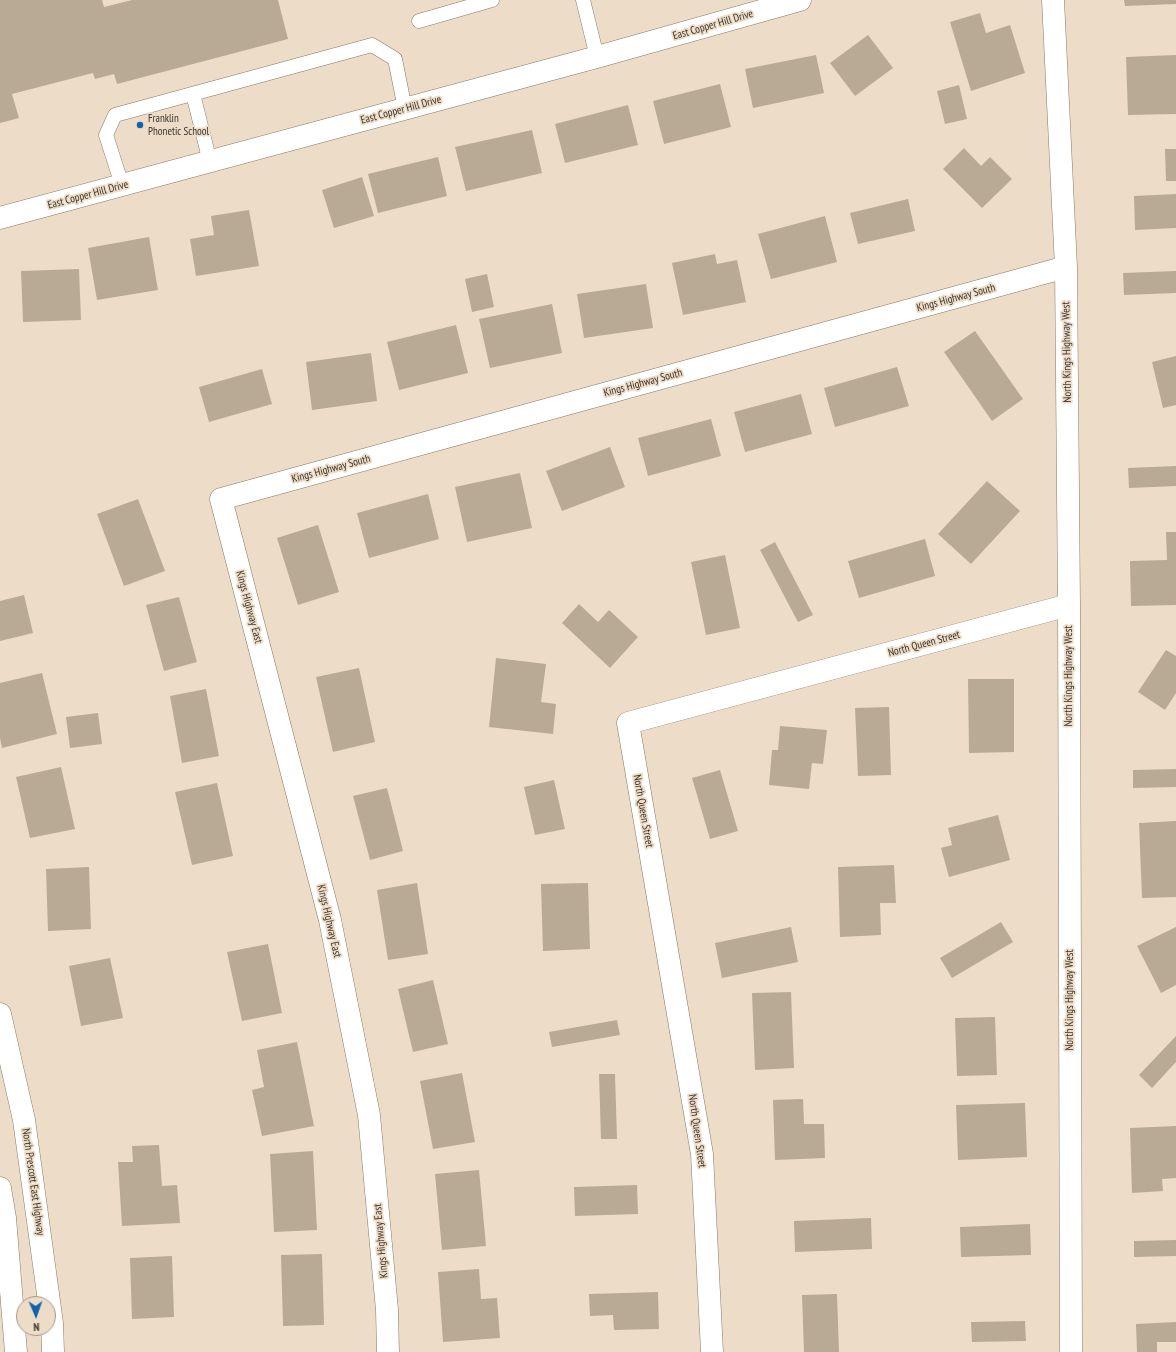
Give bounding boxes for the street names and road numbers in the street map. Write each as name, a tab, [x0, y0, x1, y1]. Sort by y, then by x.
street label: East Copper Hill Drive	[671, 7, 755, 43]
street label: East Copper Hill Drive	[359, 93, 443, 127]
street label: East Copper Hill Drive	[46, 178, 130, 212]
street label: Kings Highway South	[915, 281, 997, 315]
street label: North Kings Highway West	[1060, 301, 1074, 403]
street label: Kings Highway South	[602, 366, 684, 400]
street label: Kings Highway South	[290, 452, 372, 486]
street label: Kings Highway East	[233, 569, 265, 645]
street label: North Kings Highway West	[1062, 625, 1076, 727]
street label: North Queen Street	[887, 628, 961, 660]
street label: North Queen Street	[630, 773, 656, 849]
street label: Kings Highway East	[314, 883, 344, 959]
street label: North Kings Highway West	[1063, 949, 1077, 1051]
street label: North Queen Street	[685, 1093, 709, 1169]
street label: North Prescott East Highway	[19, 1128, 47, 1236]
street label: Kings Highway East	[371, 1203, 391, 1279]

